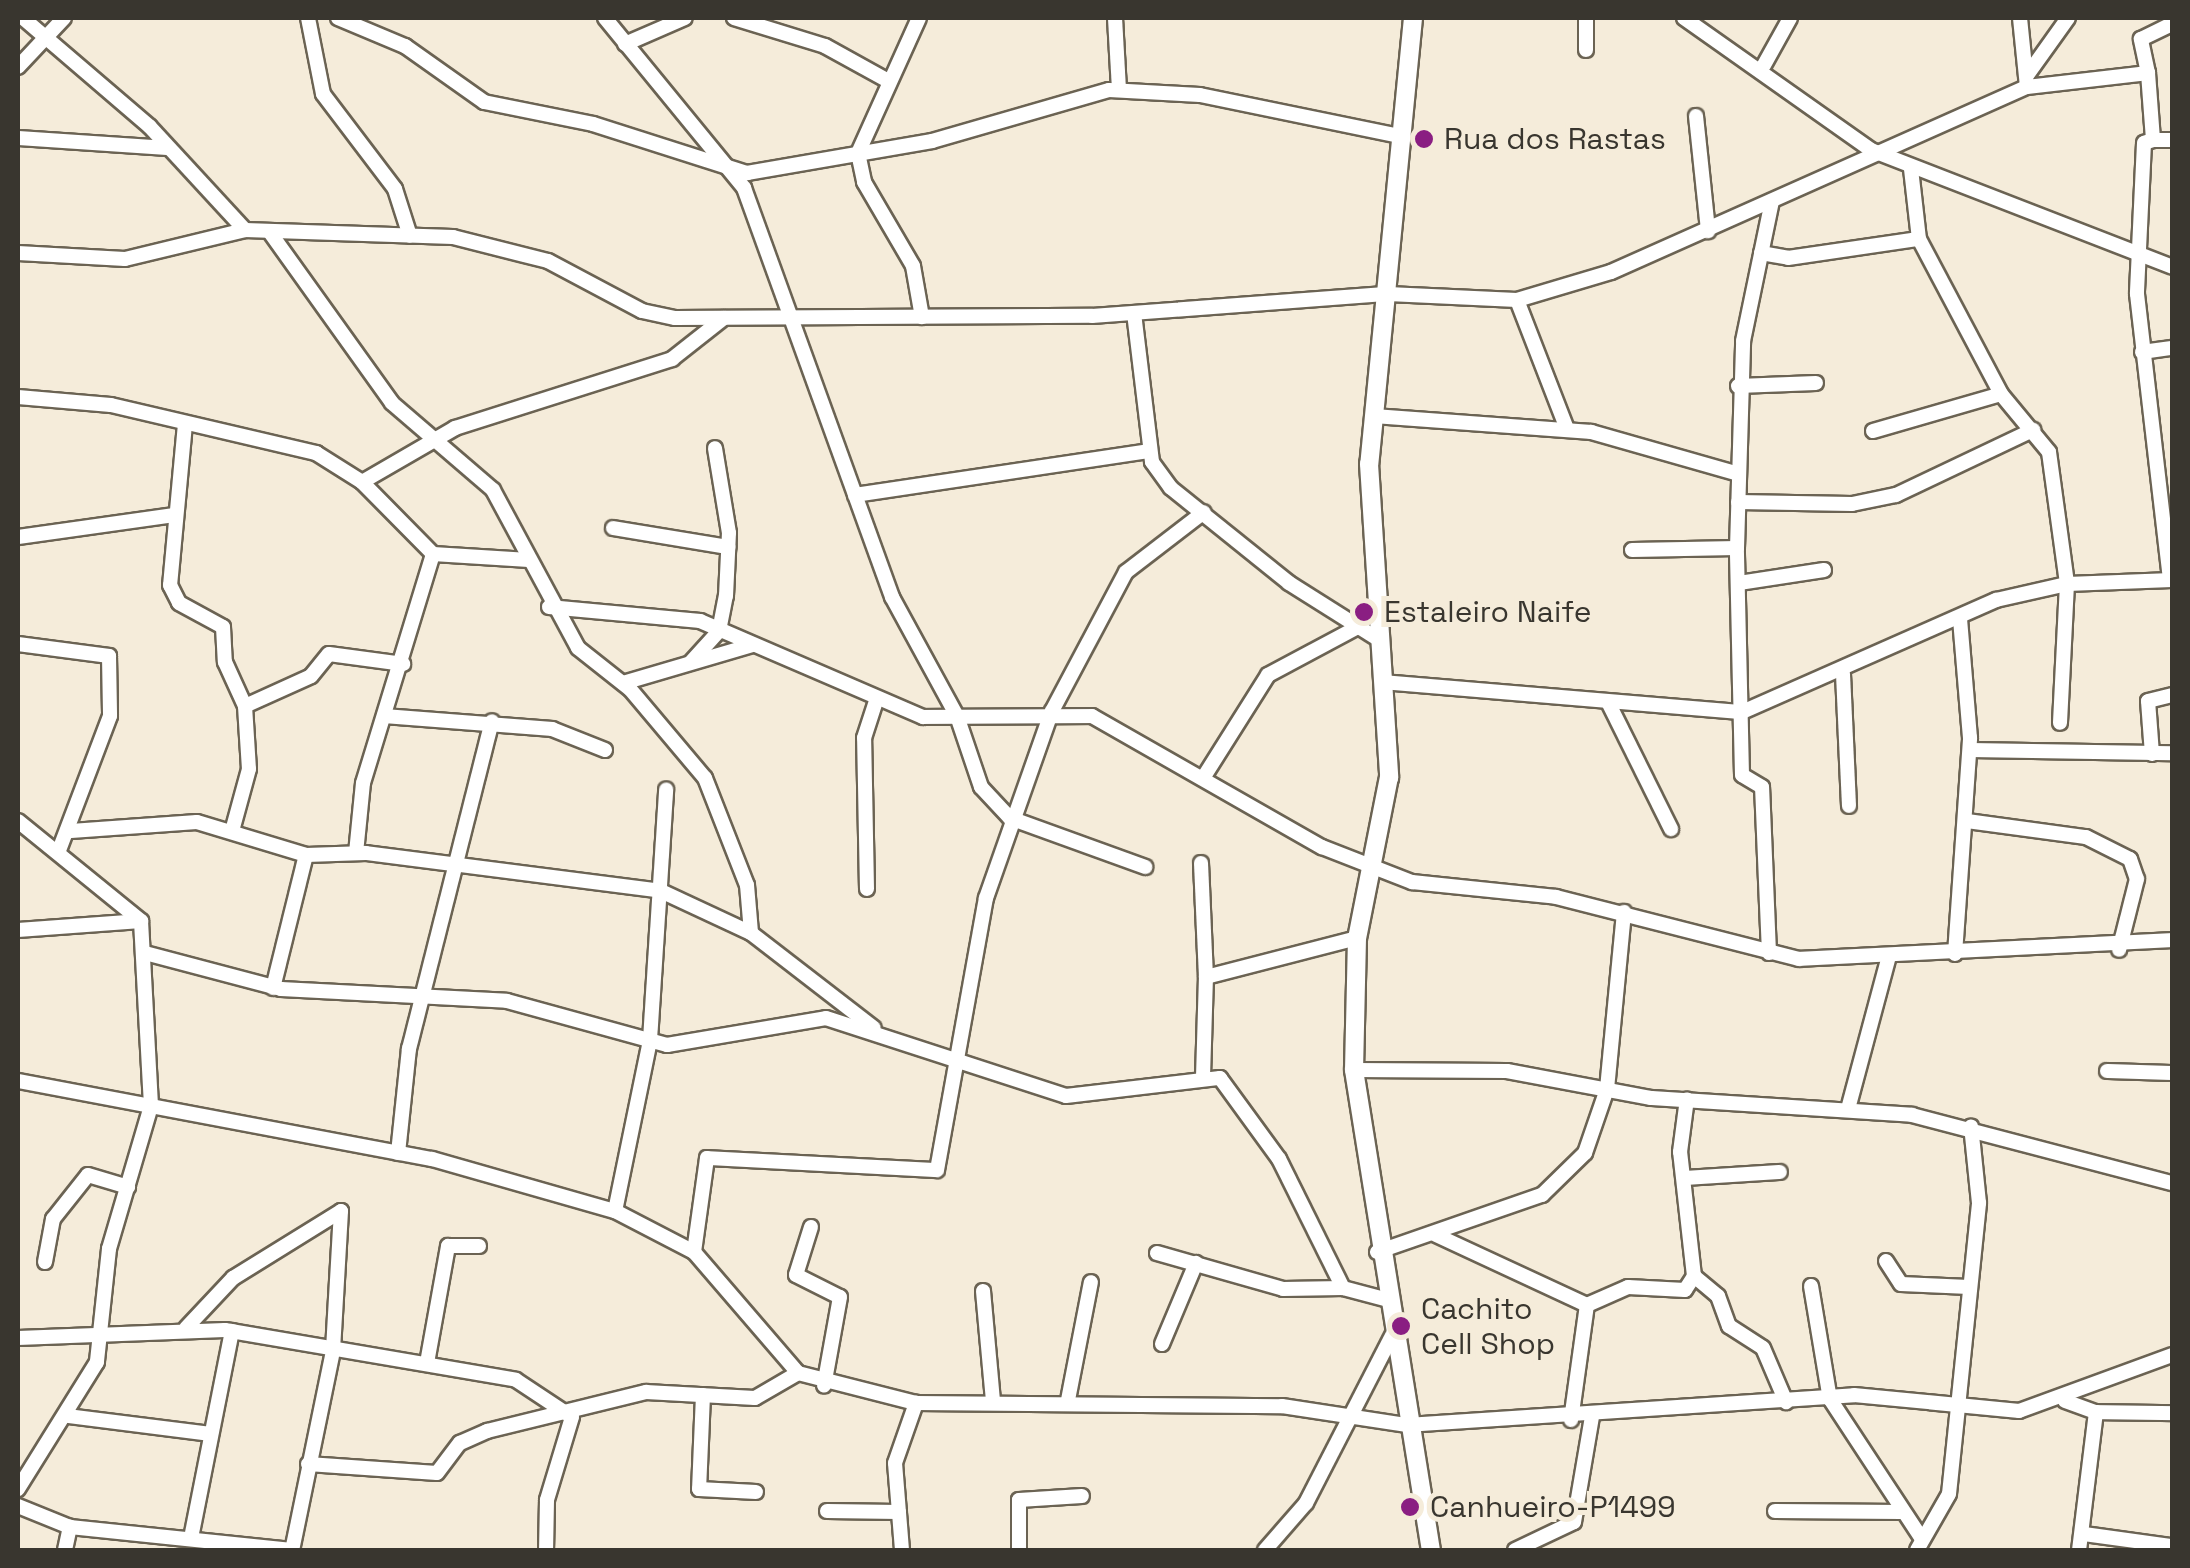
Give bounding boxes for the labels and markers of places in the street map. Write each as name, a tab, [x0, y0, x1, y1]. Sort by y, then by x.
place label: Rua dos Rastas	[1444, 121, 1666, 157]
marker: Rua dos Rastas	[1413, 128, 1435, 150]
place label: Estaleiro Naife	[1384, 594, 1592, 630]
marker: Estaleiro Naife	[1353, 601, 1375, 623]
place label: Cachito Cell Shop	[1421, 1291, 1555, 1362]
marker: Cachito Cell Shop	[1390, 1315, 1412, 1337]
place label: Canhueiro-P1499	[1430, 1489, 1676, 1525]
marker: Canhueiro-P1499	[1399, 1496, 1421, 1518]

